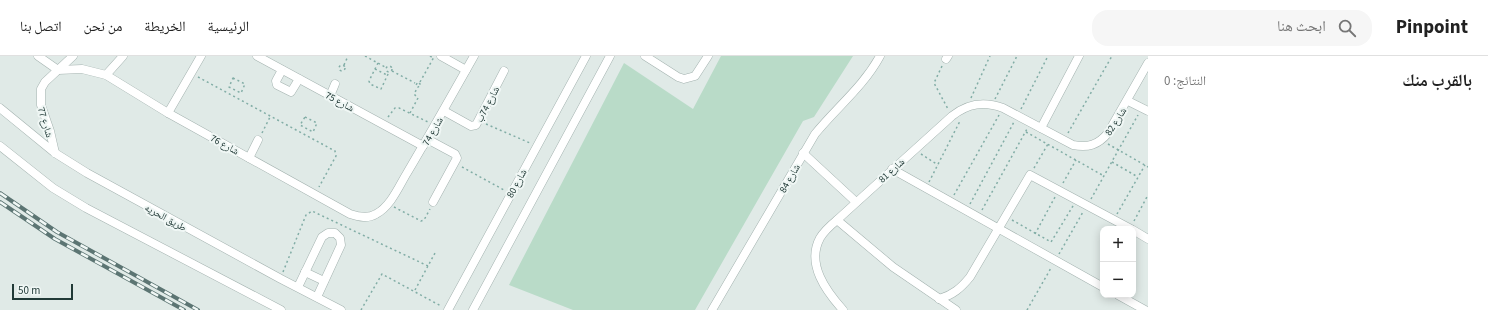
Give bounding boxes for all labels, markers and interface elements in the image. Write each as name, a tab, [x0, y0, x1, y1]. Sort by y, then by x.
search box	[1092, 10, 1372, 46]
text: Pinpoint	[1396, 14, 1468, 41]
text: ابحث هنا	[1277, 16, 1326, 37]
text: اتصل بنا	[20, 17, 62, 37]
text: من نحن	[84, 17, 122, 37]
text: الخريطة	[144, 17, 186, 37]
text: الرئيسية	[208, 17, 249, 37]
icon: search	[1336, 17, 1358, 39]
text: بالقرب منك	[1402, 69, 1472, 93]
text: النتائج: 0	[1164, 72, 1206, 90]
street label: شارع 74ب	[473, 84, 503, 125]
street label: شارع 75	[323, 88, 357, 116]
street label: شارع 82	[1102, 104, 1130, 138]
street label: شارع 77	[34, 105, 56, 140]
street label: شارع 74	[419, 114, 447, 148]
street label: شارع 76	[208, 131, 242, 159]
street label: شارع 81	[875, 155, 908, 186]
street label: شارع 84	[776, 161, 804, 195]
street label: شارع 80	[503, 166, 531, 200]
street label: طريق الحريه	[142, 201, 189, 235]
map controls	[1100, 226, 1136, 298]
button: +	[1100, 226, 1136, 262]
button: −	[1100, 262, 1136, 298]
scale bar	[12, 282, 73, 301]
text: 50 m	[18, 283, 40, 298]

